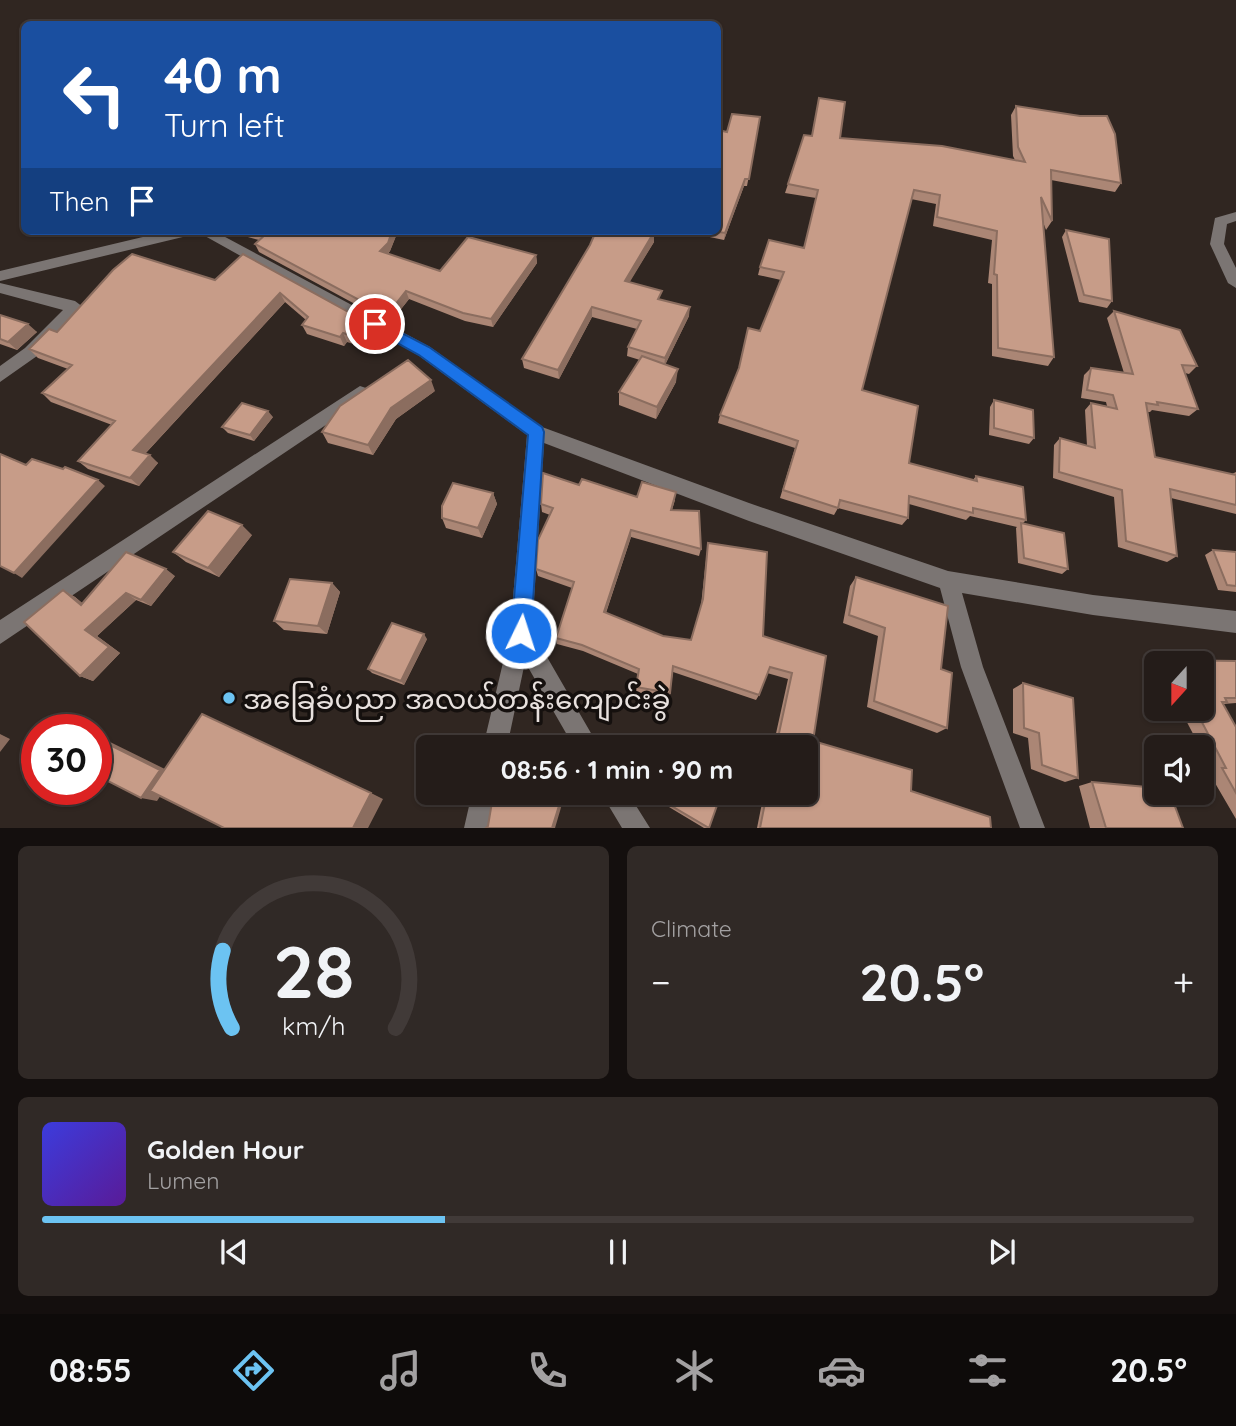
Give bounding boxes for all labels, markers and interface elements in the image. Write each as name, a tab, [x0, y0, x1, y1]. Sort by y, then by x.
text: 40 m	[164, 44, 282, 105]
icon: left	[49, 49, 140, 140]
text: Turn left	[164, 105, 285, 145]
icon: arrive	[123, 182, 161, 220]
text: Then	[49, 185, 109, 218]
pin	[345, 294, 405, 354]
icon: arrive	[356, 305, 394, 343]
position arrow	[484, 596, 558, 670]
north arrow	[1144, 651, 1214, 721]
map controls	[1144, 651, 1214, 805]
place label: အခြေခံပညာ အလယ်တန်းကျောင်းခွဲ	[243, 681, 670, 722]
marker: အခြေခံပညာ အလယ်တန်းကျောင်းခွဲ	[221, 690, 237, 706]
speed limit sign: 30	[21, 714, 112, 805]
button: sound	[1144, 735, 1214, 805]
text: 08:56 · 1 min · 90 m	[501, 753, 733, 786]
text: Climate	[651, 914, 732, 943]
text: 28	[273, 926, 354, 1017]
text: 20.5°	[859, 949, 984, 1014]
text: −	[651, 958, 671, 1006]
text: +	[1173, 958, 1194, 1006]
text: km/h	[282, 1010, 345, 1041]
text: Golden Hour	[147, 1133, 304, 1166]
text: Lumen	[147, 1166, 220, 1195]
icon: previous	[215, 1233, 253, 1271]
icon: pause	[599, 1233, 637, 1271]
icon: next	[983, 1233, 1021, 1271]
icon: directions	[229, 1346, 278, 1395]
icon: music	[376, 1346, 425, 1395]
icon: phone	[523, 1346, 572, 1395]
icon: climate	[670, 1346, 719, 1395]
icon: car	[817, 1346, 866, 1395]
icon: filters	[963, 1346, 1012, 1395]
text: 08:55	[49, 1350, 132, 1390]
text: 20.5°	[1110, 1350, 1187, 1390]

